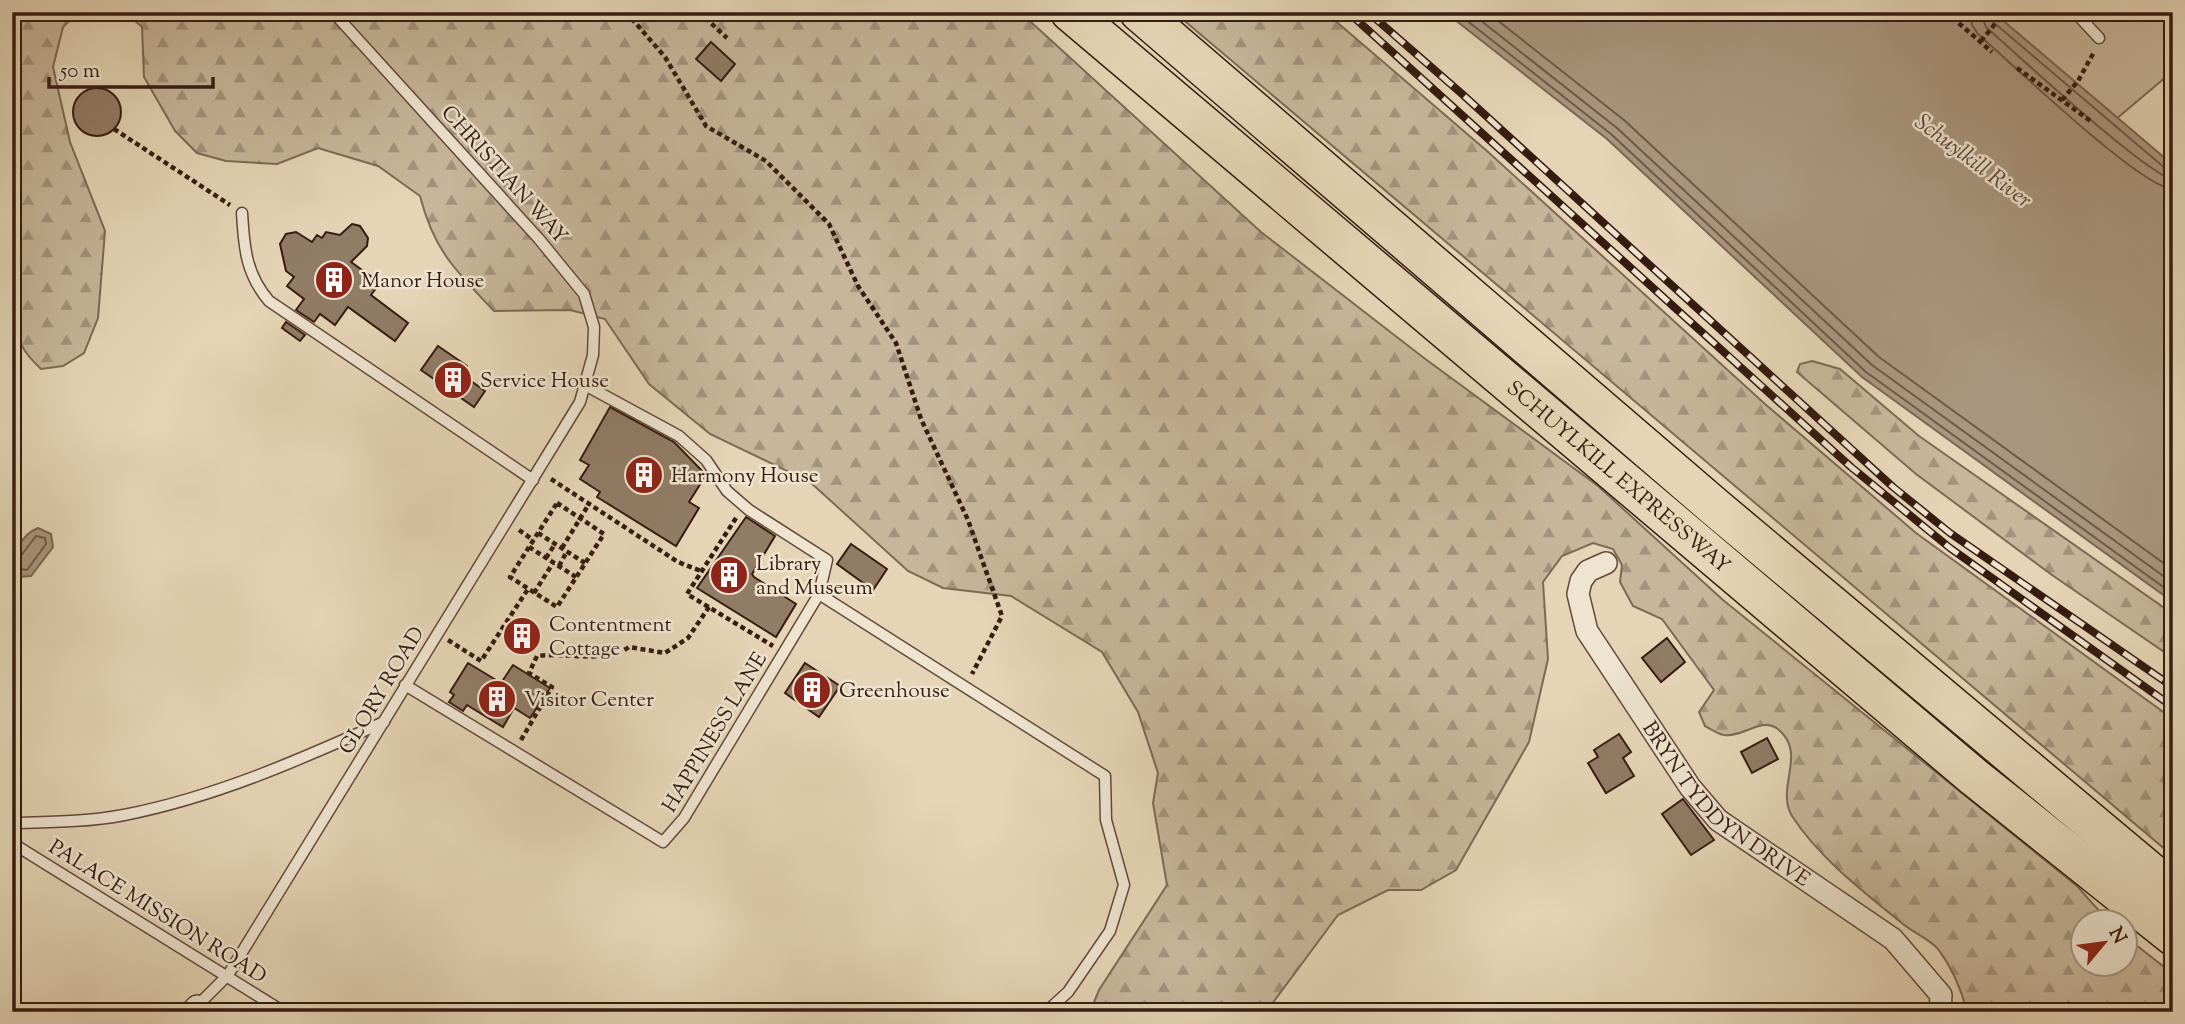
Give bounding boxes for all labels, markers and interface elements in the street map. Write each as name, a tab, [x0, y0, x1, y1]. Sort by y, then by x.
scale bar	[49, 46, 214, 90]
text: 50 m	[59, 57, 100, 87]
street label: CHRISTIAN WAY	[433, 99, 574, 251]
water label: Schuylkill River	[1907, 107, 2038, 217]
building icon: Manor House	[313, 259, 355, 301]
place label: Manor House	[361, 267, 484, 297]
building icon: Service House	[432, 359, 474, 401]
place label: Service House	[480, 367, 609, 397]
street label: SCHUYLKILL EXPRESSWAY	[1499, 374, 1736, 582]
building icon: Harmony House	[623, 454, 665, 496]
place label: Harmony House	[671, 462, 818, 492]
place label: Library and Museum	[756, 550, 873, 604]
building icon: Library and Museum	[708, 554, 750, 596]
place label: Contentment Cottage	[549, 611, 672, 665]
building icon: Contentment Cottage	[501, 615, 543, 657]
street label: GLORY ROAD	[333, 621, 433, 761]
street label: HAPPINESS LANE	[656, 647, 776, 819]
building icon: Greenhouse	[791, 669, 833, 711]
place label: Greenhouse	[839, 677, 950, 707]
building icon: Visitor Center	[476, 678, 518, 720]
place label: Visitor Center	[524, 686, 654, 716]
street label: BRYN TYDDYN DRIVE	[1634, 716, 1816, 895]
street label: PALACE MISSION ROAD	[42, 833, 272, 992]
north arrow	[2070, 908, 2140, 978]
text: N	[2101, 923, 2132, 949]

